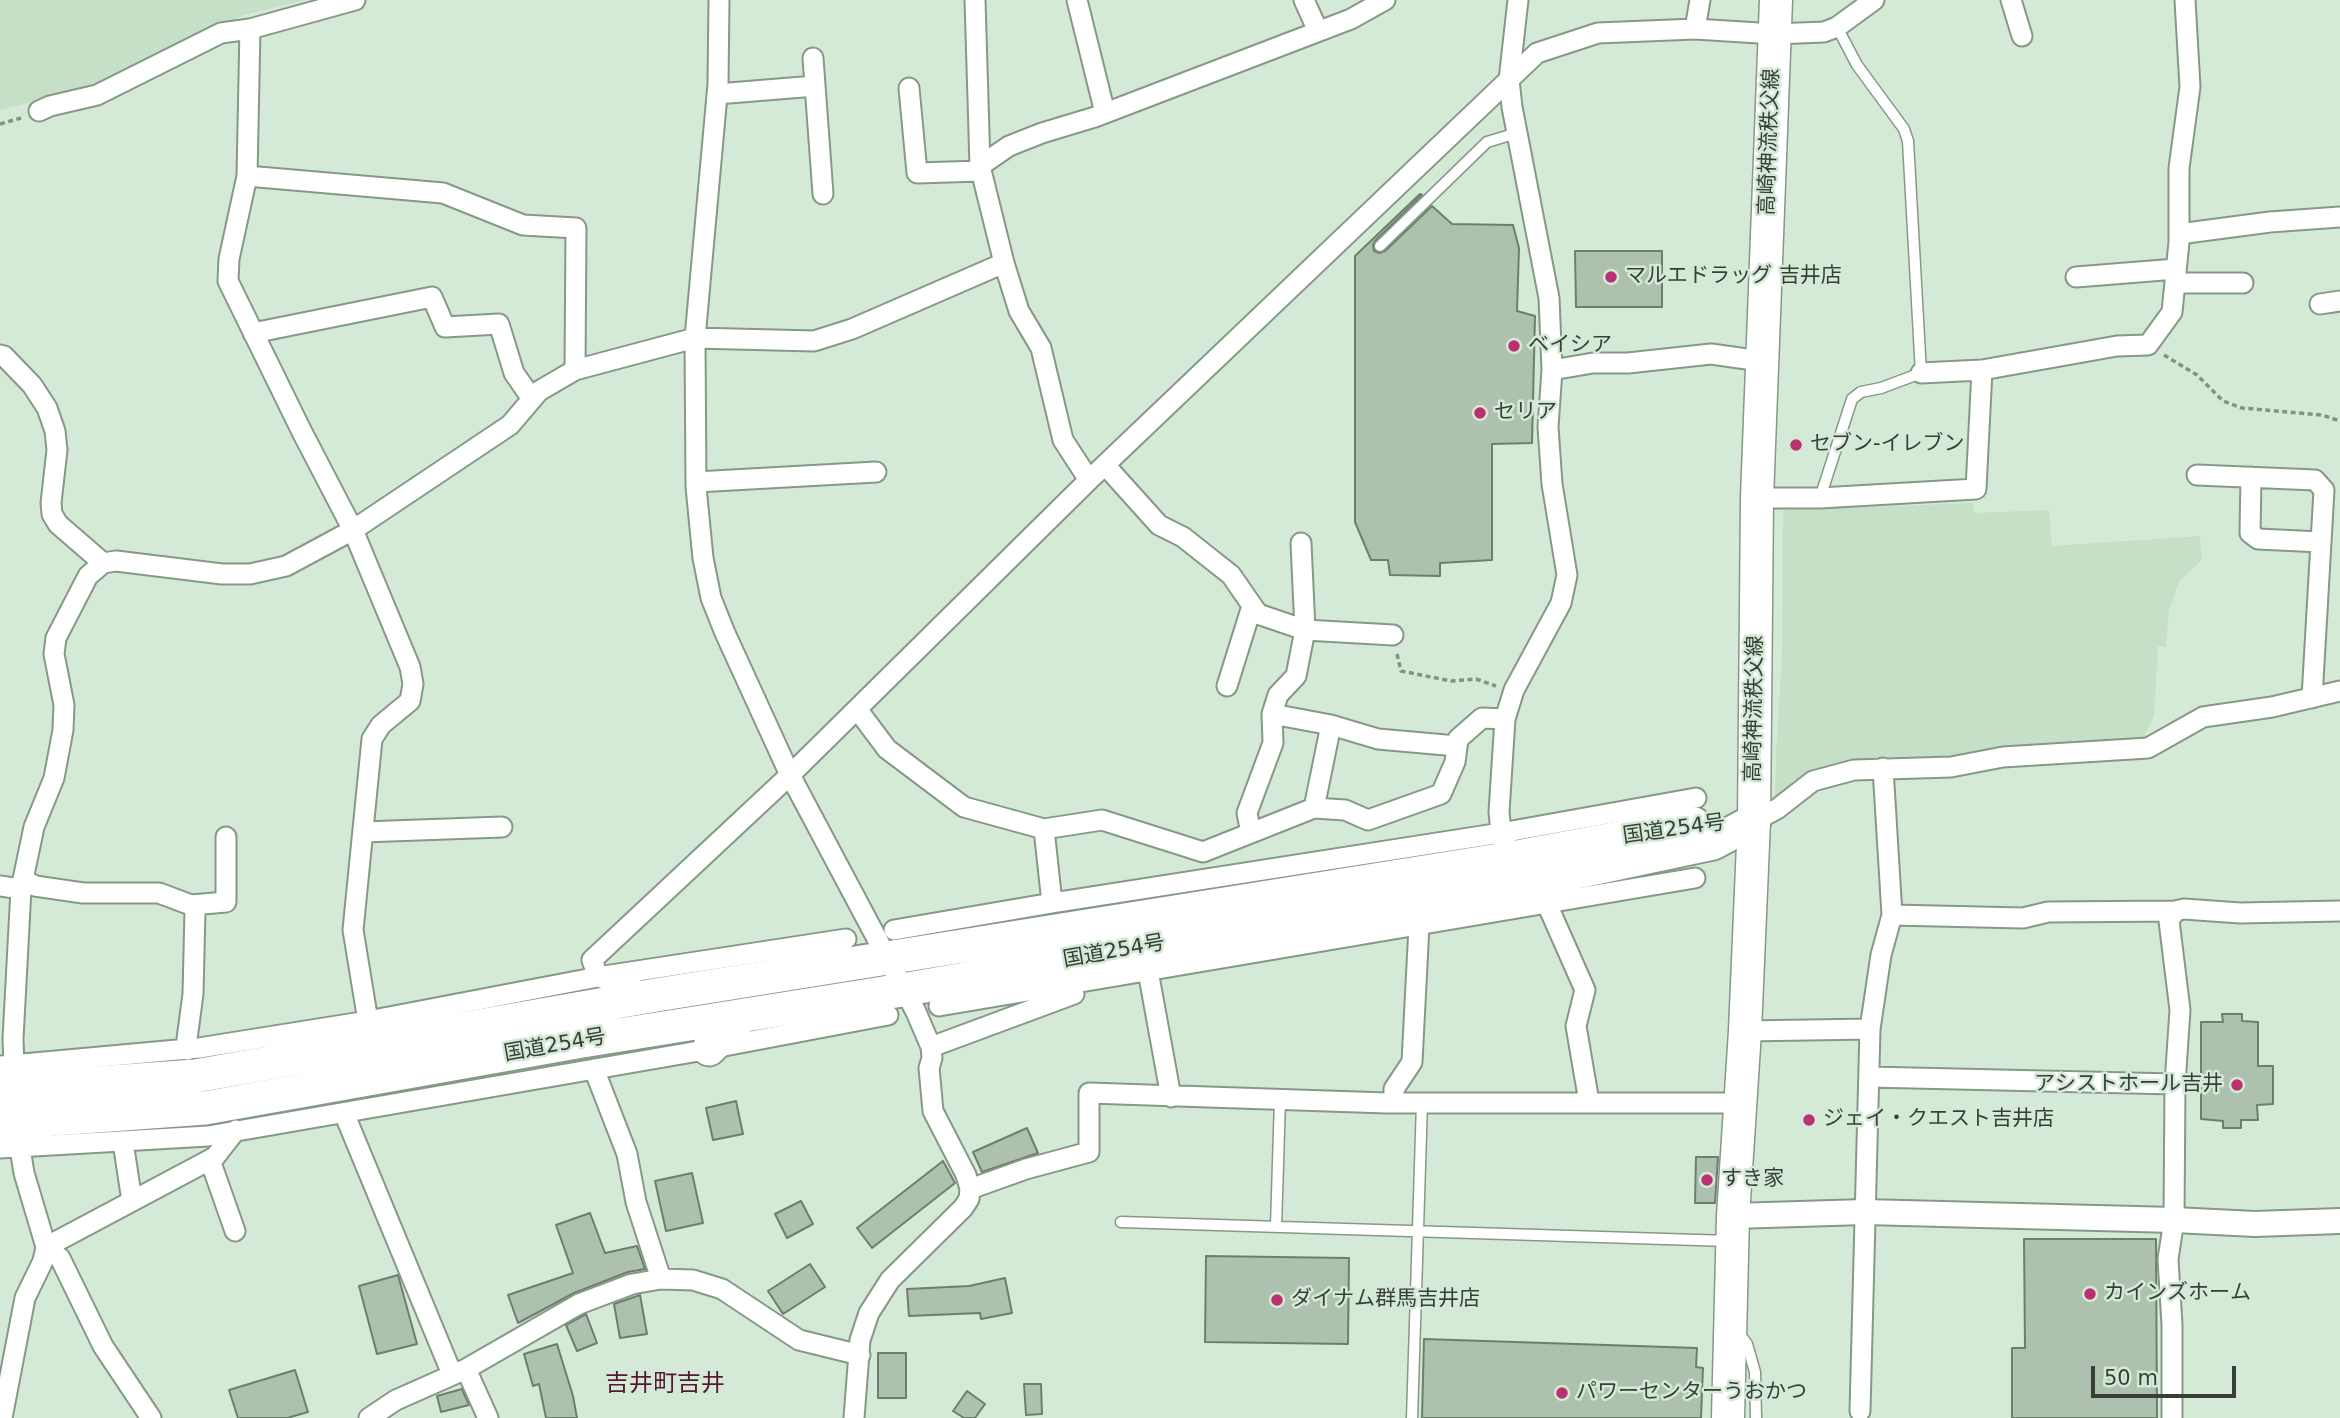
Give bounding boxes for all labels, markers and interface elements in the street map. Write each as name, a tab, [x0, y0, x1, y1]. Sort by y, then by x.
street label: 高崎神流秩父線	[1755, 68, 1785, 216]
place label: マルエドラッグ 吉井店	[1625, 264, 1842, 290]
marker: マルエドラッグ 吉井店	[1603, 269, 1619, 285]
place label: ベイシア	[1528, 333, 1612, 359]
marker: ベイシア	[1506, 338, 1522, 354]
place label: セリア	[1494, 400, 1557, 426]
marker: セリア	[1472, 405, 1488, 421]
place label: セブン-イレブン	[1810, 432, 1965, 458]
marker: セブン-イレブン	[1788, 437, 1804, 453]
street label: 高崎神流秩父線	[1741, 635, 1769, 783]
street label: 国道254号	[1621, 810, 1727, 850]
street label: 国道254号	[1061, 931, 1167, 973]
street label: 国道254号	[502, 1025, 608, 1067]
place label: アシストホール吉井	[2034, 1072, 2223, 1098]
marker: アシストホール吉井	[2229, 1077, 2245, 1093]
place label: ジェイ・クエスト吉井店	[1823, 1107, 2054, 1133]
marker: ジェイ・クエスト吉井店	[1801, 1112, 1817, 1128]
place label: すき家	[1721, 1167, 1784, 1193]
marker: すき家	[1699, 1172, 1715, 1188]
place label: カインズホーム	[2104, 1281, 2251, 1307]
marker: カインズホーム	[2082, 1286, 2098, 1302]
place label: ダイナム群馬吉井店	[1291, 1287, 1480, 1313]
marker: ダイナム群馬吉井店	[1269, 1292, 1285, 1308]
scale bar	[2095, 1352, 2240, 1396]
text: 50 m	[2104, 1366, 2158, 1390]
district label: 吉井町吉井	[605, 1371, 725, 1399]
place label: パワーセンターうおかつ	[1576, 1380, 1807, 1406]
marker: パワーセンターうおかつ	[1554, 1385, 1570, 1401]

